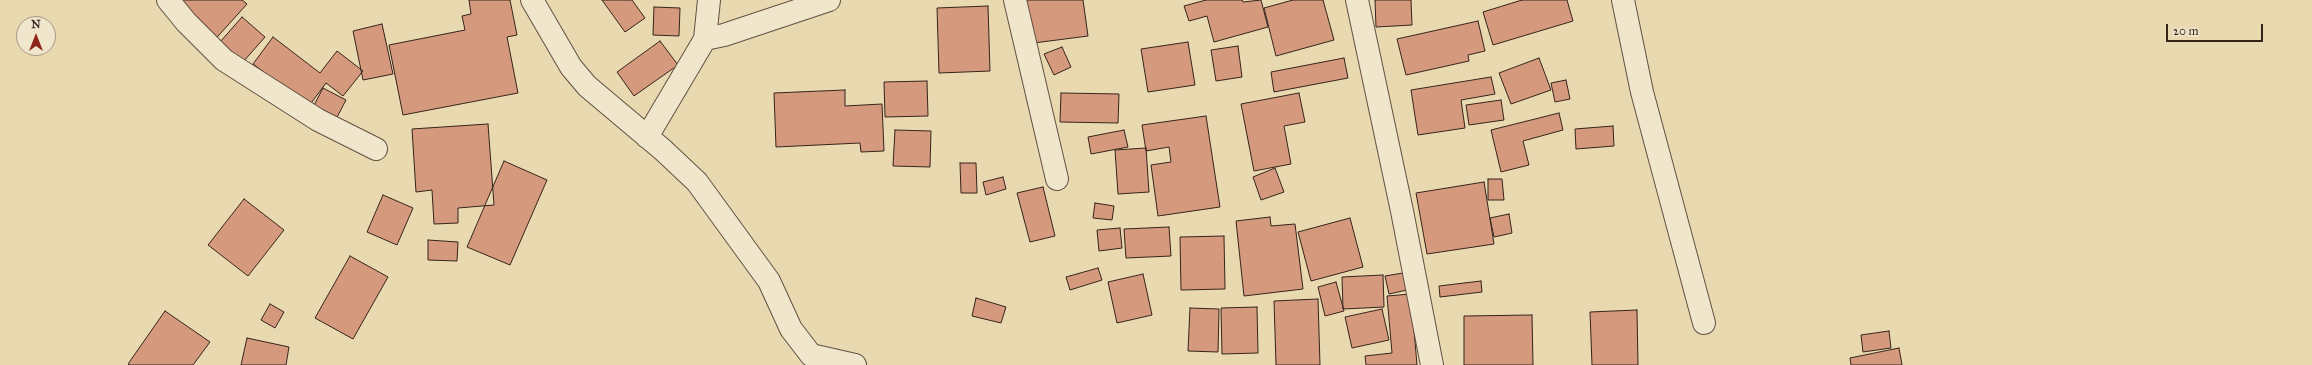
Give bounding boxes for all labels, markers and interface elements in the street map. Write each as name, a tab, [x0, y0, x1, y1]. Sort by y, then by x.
north arrow	[16, 16, 56, 56]
scale bar	[2168, 16, 2265, 42]
text: N	[31, 18, 41, 31]
text: 20 m	[2173, 24, 2199, 38]

